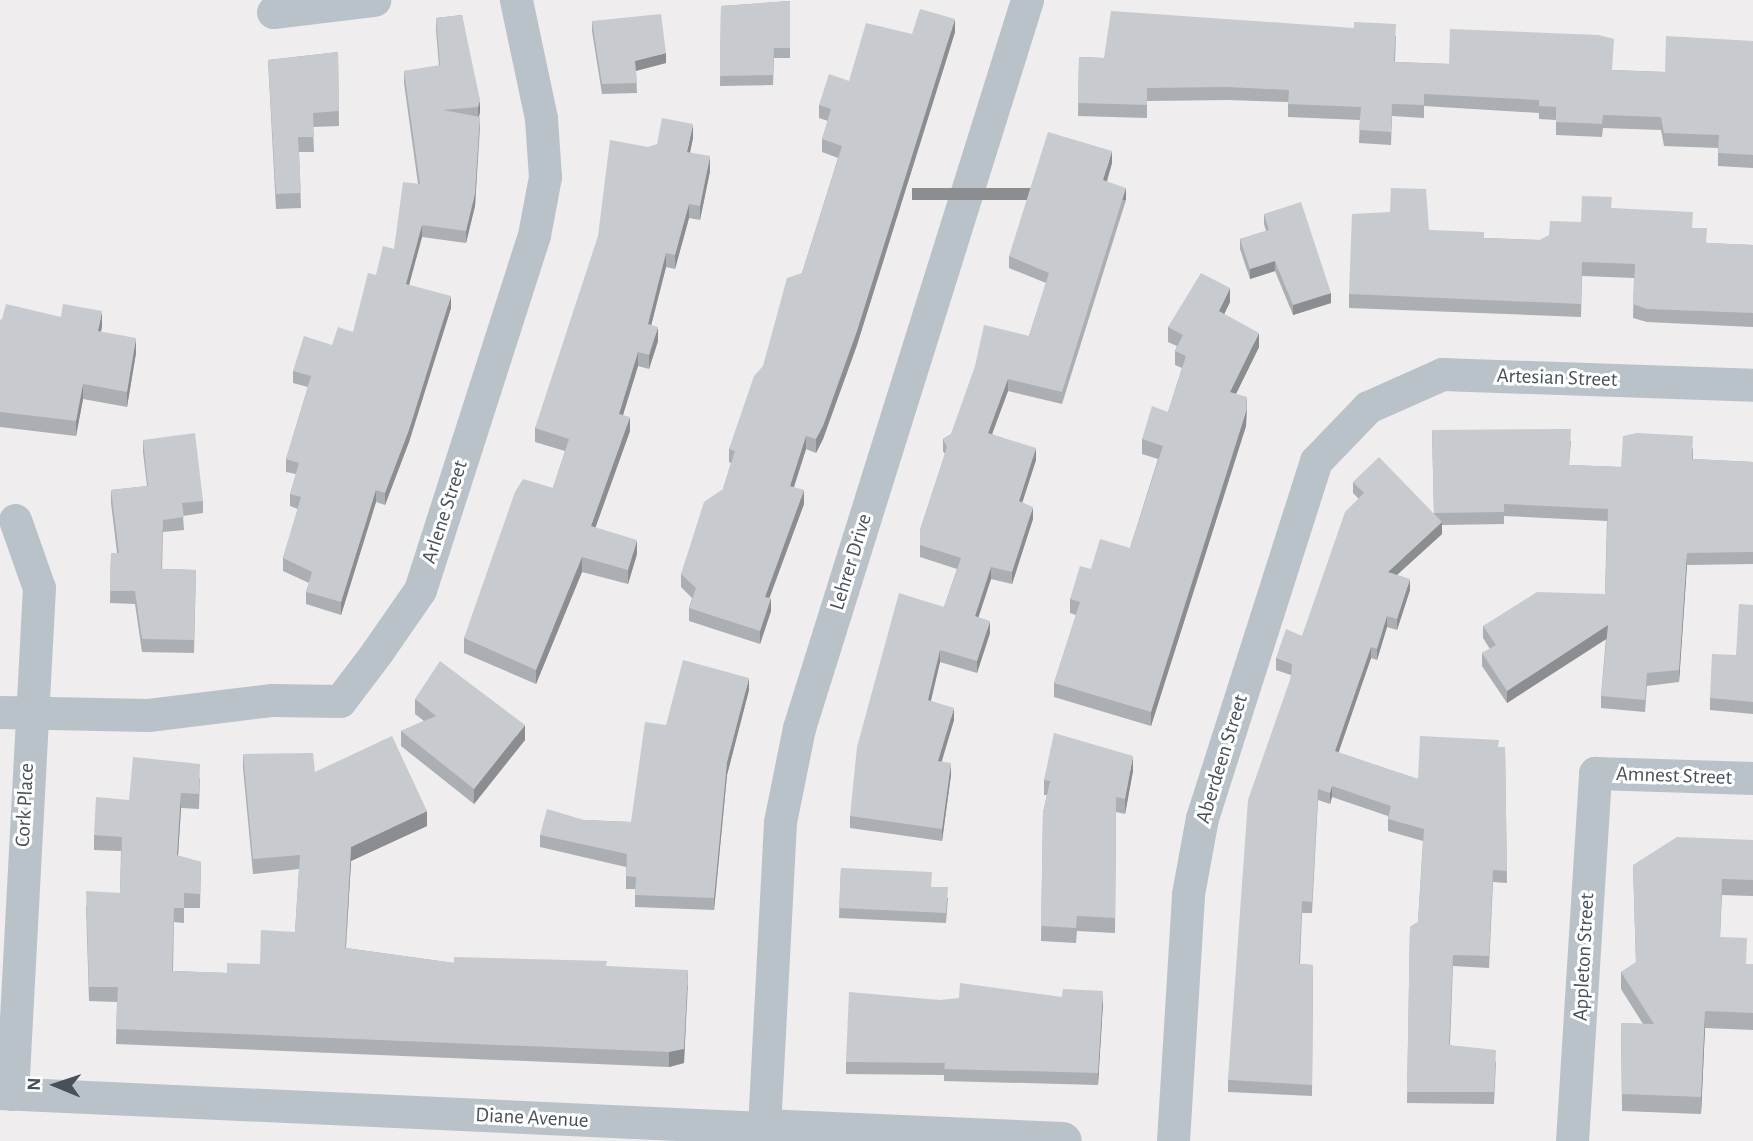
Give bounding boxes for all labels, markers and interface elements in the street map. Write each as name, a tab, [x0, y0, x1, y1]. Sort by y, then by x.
street label: Artesian Street	[1496, 363, 1618, 393]
street label: Arlene Street	[416, 457, 474, 567]
street label: Lehrer Drive	[824, 511, 878, 613]
street label: Aberdeen Street	[1190, 692, 1254, 826]
street label: Amnest Street	[1615, 761, 1733, 791]
street label: Cork Place	[10, 762, 40, 848]
street label: Appleton Street	[1568, 892, 1600, 1022]
north arrow	[21, 1050, 91, 1120]
text: N	[25, 1077, 44, 1091]
street label: Diane Avenue	[475, 1102, 589, 1134]

